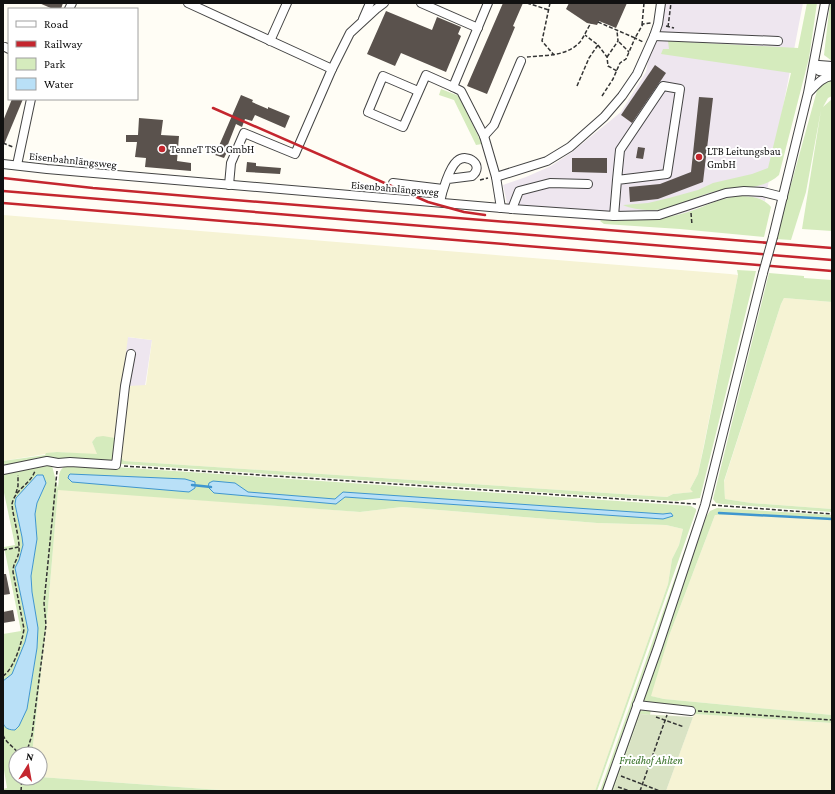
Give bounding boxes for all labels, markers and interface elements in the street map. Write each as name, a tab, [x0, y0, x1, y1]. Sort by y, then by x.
legend	[8, 8, 138, 100]
text: Road	[44, 17, 69, 31]
text: Railway	[44, 37, 83, 51]
text: Park	[44, 57, 66, 71]
text: Water	[44, 77, 74, 91]
place label: TenneT TSO GmbH	[170, 143, 254, 155]
marker: TenneT TSO GmbH	[157, 144, 167, 154]
place label: LTB Leitungsbau GmbH	[707, 145, 781, 170]
street label: Eisenbahnlängsweg	[28, 149, 118, 172]
marker: LTB Leitungsbau GmbH	[694, 152, 704, 162]
street label: Eisenbahnlängsweg	[351, 178, 440, 199]
north arrow	[8, 746, 48, 786]
text: N	[25, 750, 35, 763]
park label: Friedhof Ahlten	[619, 754, 683, 767]

